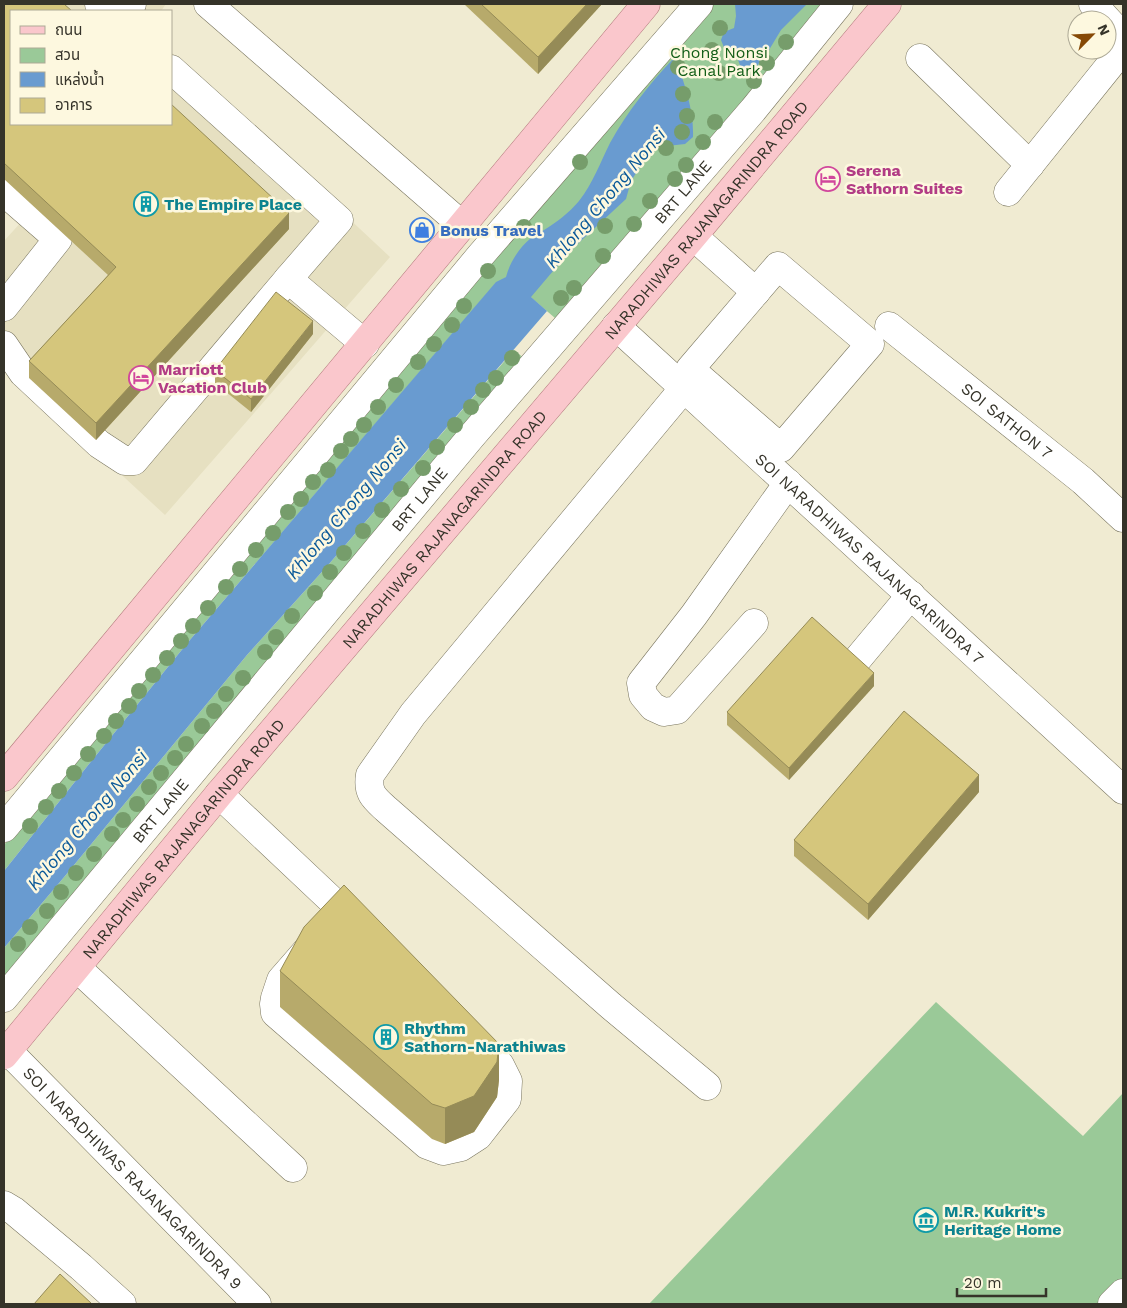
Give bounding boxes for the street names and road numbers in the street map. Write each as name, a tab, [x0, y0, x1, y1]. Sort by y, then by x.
street label: NARADHIWAS RAJANAGARINDRA ROAD	[600, 97, 812, 343]
street label: BRT LANE	[650, 156, 715, 227]
street label: SOI SATHON 7	[958, 378, 1056, 462]
street label: NARADHIWAS RAJANAGARINDRA ROAD	[338, 406, 551, 652]
street label: SOI NARADHIWAS RAJANAGARINDRA 7	[752, 449, 988, 667]
street label: BRT LANE	[387, 463, 451, 535]
street label: NARADHIWAS RAJANAGARINDRA ROAD	[78, 715, 288, 962]
street label: BRT LANE	[128, 775, 192, 846]
street label: SOI NARADHIWAS RAJANAGARINDRA 9	[19, 1063, 246, 1293]

